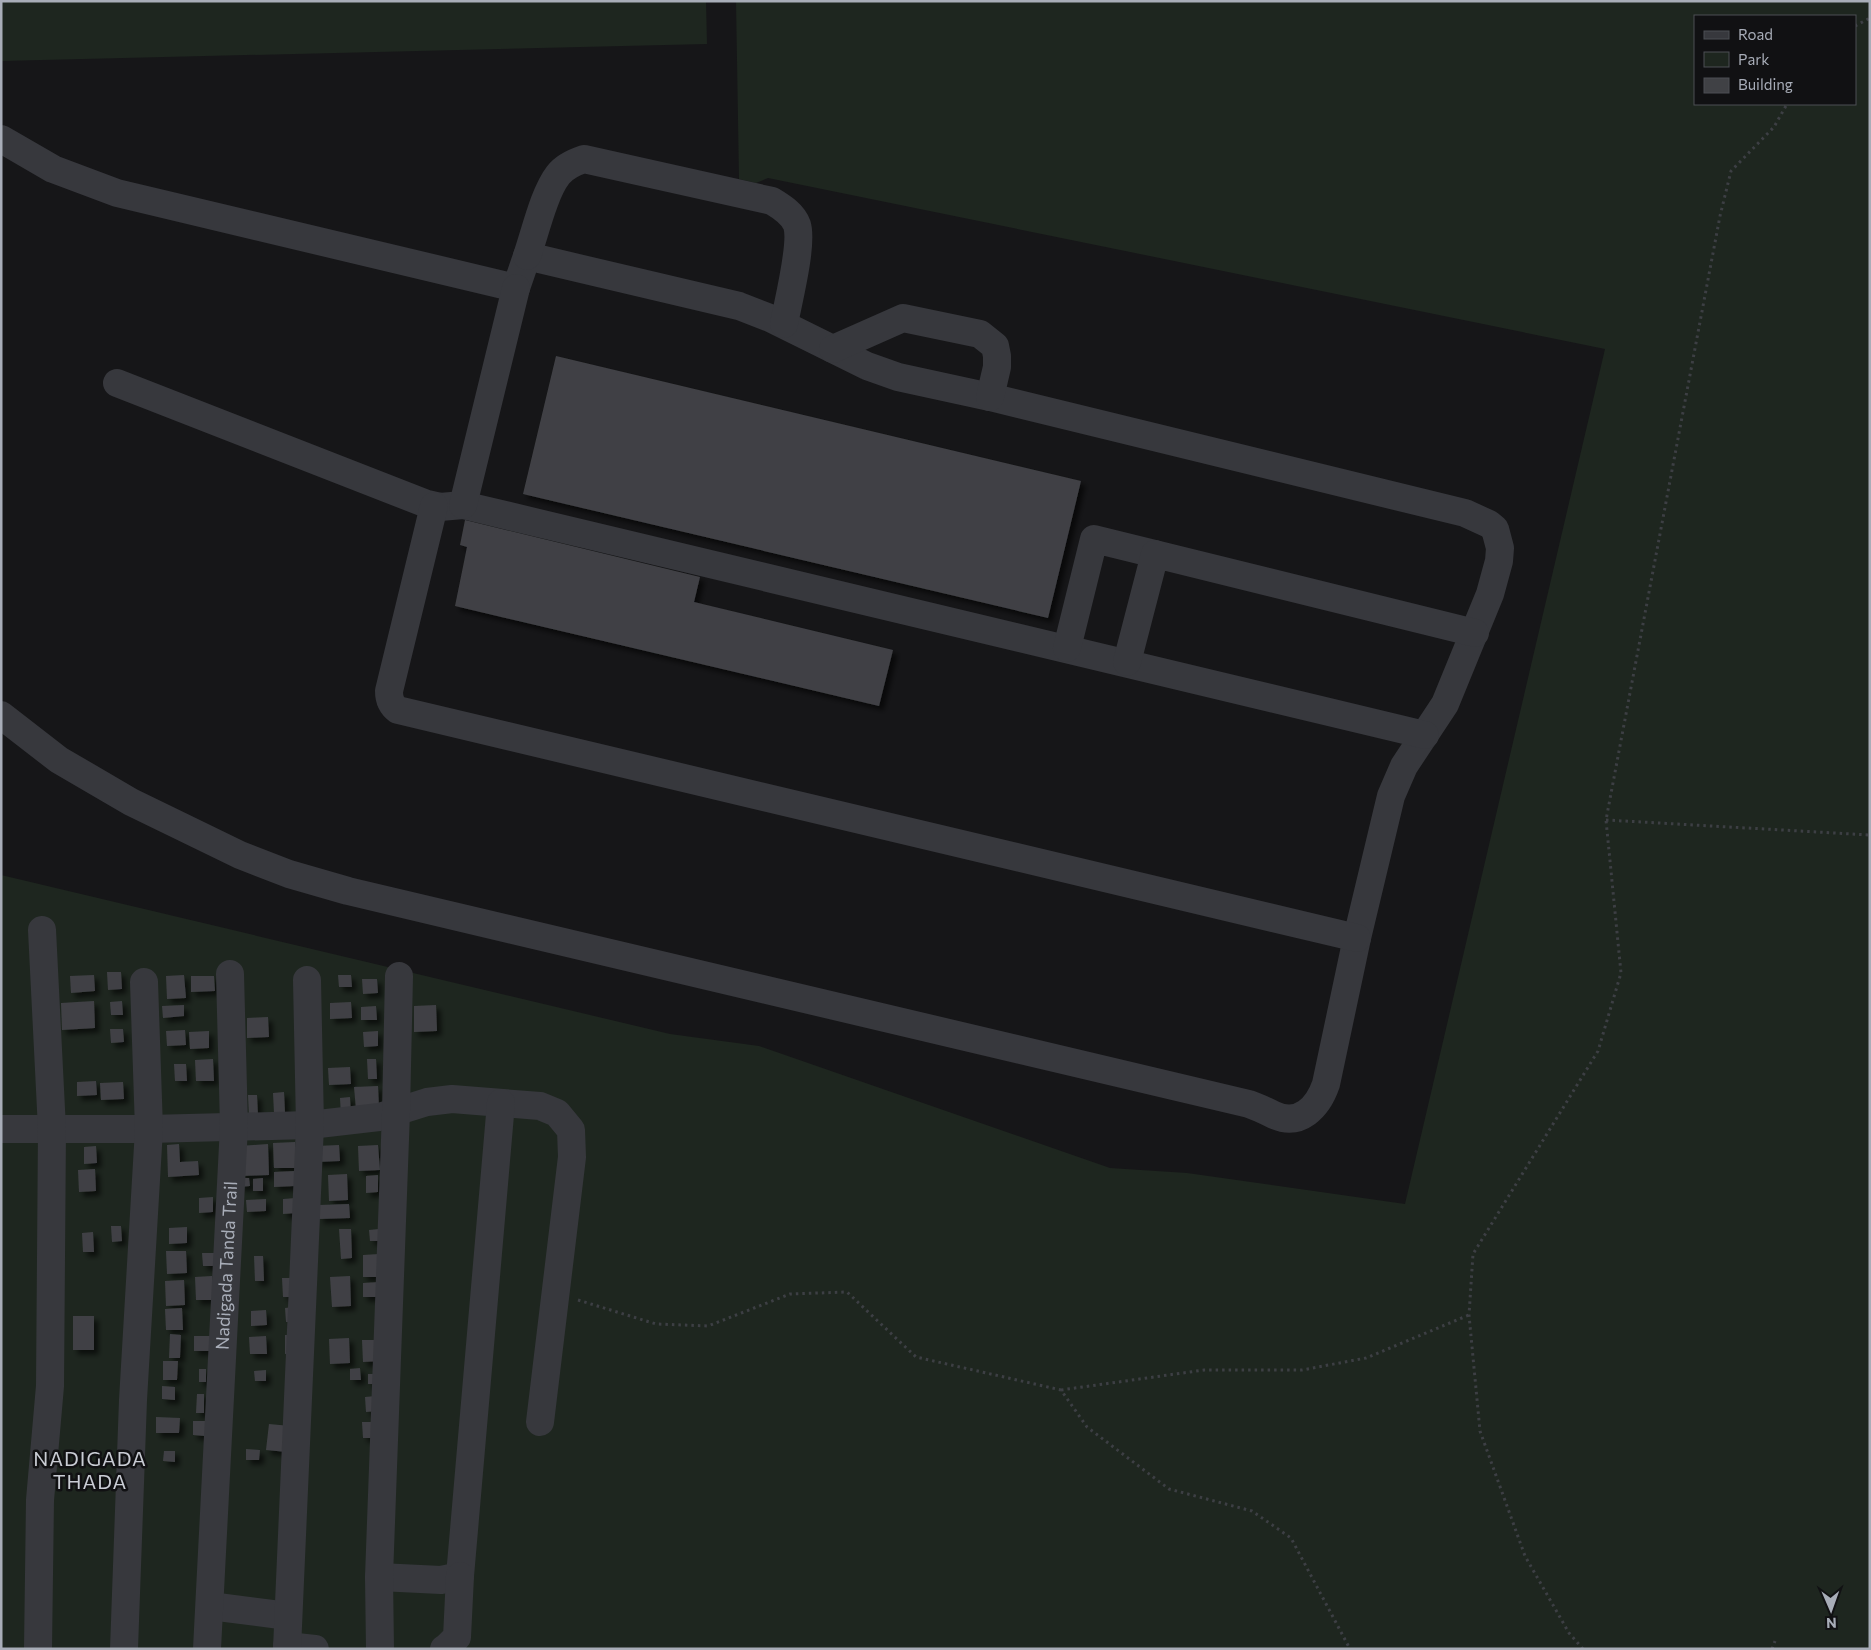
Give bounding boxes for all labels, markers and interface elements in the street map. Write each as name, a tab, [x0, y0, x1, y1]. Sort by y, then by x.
legend	[1694, 15, 1856, 105]
text: Road	[1738, 25, 1773, 43]
text: Park	[1738, 50, 1769, 68]
text: Building	[1738, 75, 1793, 93]
street label: Nadigada Tanda Trail	[210, 1180, 241, 1350]
district label: NADIGADA THADA	[33, 1446, 147, 1493]
north arrow	[1806, 1585, 1856, 1635]
text: N	[1826, 1615, 1837, 1632]

